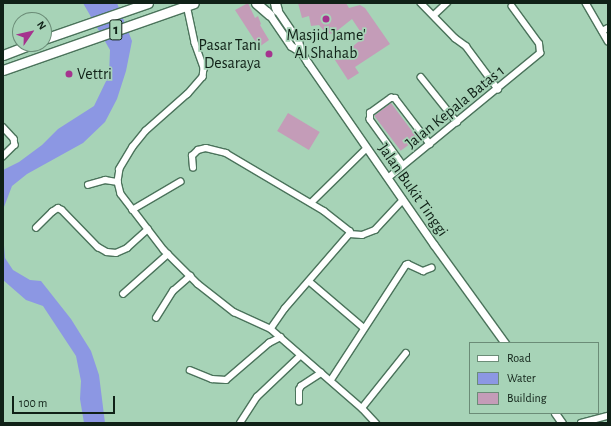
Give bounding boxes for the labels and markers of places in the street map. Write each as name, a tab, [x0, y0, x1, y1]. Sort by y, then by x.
marker: Masjid Jame' Al Shahab	[321, 14, 331, 24]
place label: Masjid Jame' Al Shahab	[286, 25, 366, 63]
place label: Pasar Tani Desaraya	[199, 35, 261, 73]
marker: Pasar Tani Desaraya	[264, 49, 274, 59]
place label: Vettri	[77, 64, 112, 84]
marker: Vettri	[64, 69, 74, 79]

